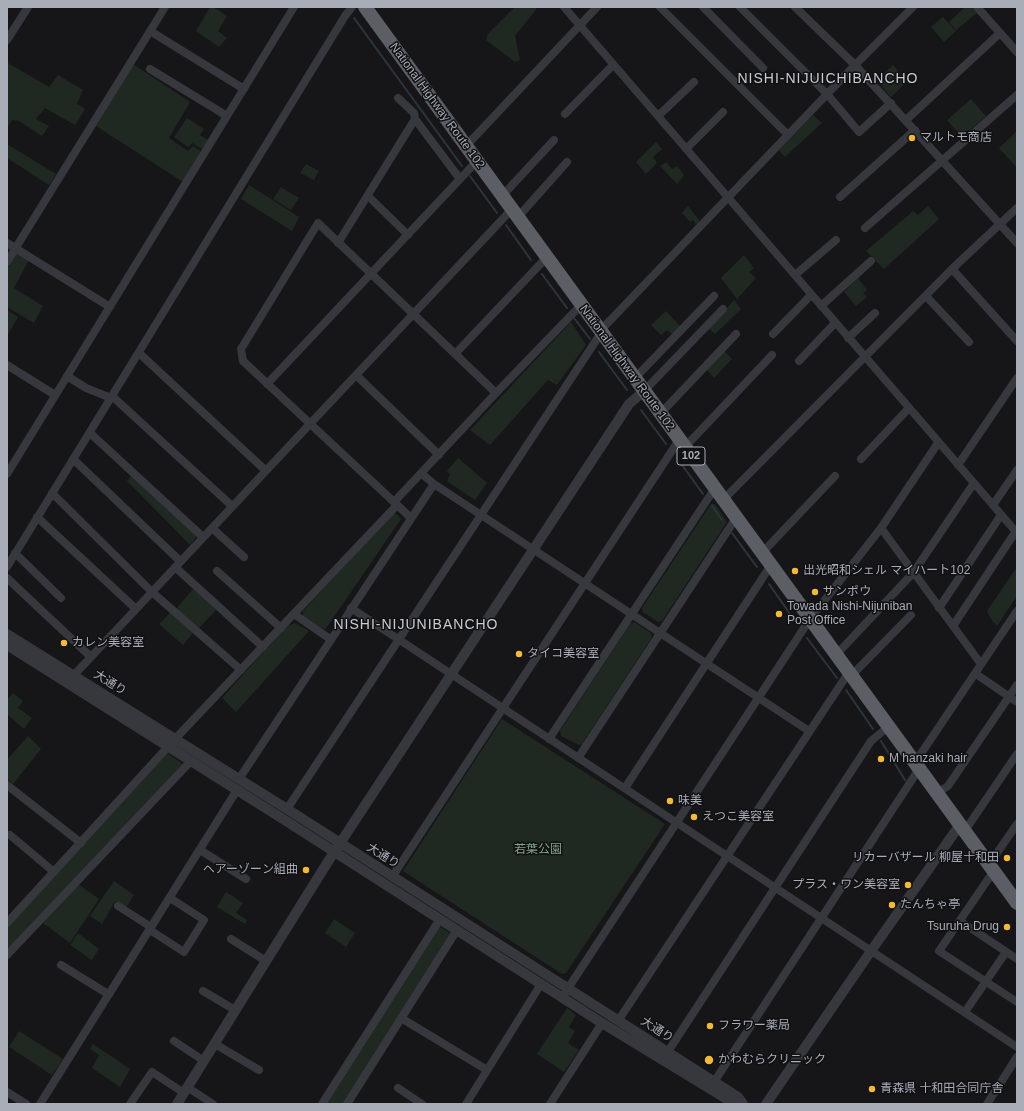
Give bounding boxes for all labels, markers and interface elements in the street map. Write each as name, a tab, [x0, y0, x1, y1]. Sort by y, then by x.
street label: National Highway Route 102	[386, 40, 488, 172]
district label: NISHI-NIJUICHIBANCHO	[737, 71, 919, 87]
place label: マルトモ商店	[920, 131, 992, 145]
marker: マルトモ商店	[907, 133, 917, 143]
street label: National Highway Route 102	[576, 302, 678, 434]
road number: 102	[677, 447, 705, 465]
place label: 出光昭和シェル マイハート102	[803, 564, 970, 578]
marker: 出光昭和シェル マイハート102	[790, 566, 800, 576]
place label: サンポウ	[823, 585, 871, 599]
marker: サンポウ	[810, 587, 820, 597]
place label: Towada Nishi-Nijuniban Post Office	[787, 600, 912, 628]
marker: Towada Nishi-Nijuniban Post Office	[774, 609, 784, 619]
district label: NISHI-NIJUNIBANCHO	[333, 617, 499, 633]
place label: カレン美容室	[72, 636, 144, 650]
marker: カレン美容室	[59, 638, 69, 648]
place label: タイコ美容室	[527, 647, 599, 661]
marker: タイコ美容室	[514, 649, 524, 659]
street label: 大通り	[91, 667, 129, 699]
place label: M hanzaki hair	[889, 752, 967, 766]
marker: M hanzaki hair	[876, 754, 886, 764]
place label: 味美	[678, 794, 702, 808]
marker: 味美	[665, 796, 675, 806]
place label: えつこ美容室	[702, 810, 774, 824]
marker: えつこ美容室	[689, 812, 699, 822]
street label: 大通り	[364, 840, 402, 872]
park label: 若葉公園	[514, 843, 562, 857]
place label: リカーバザール 柳屋十和田	[852, 851, 999, 865]
marker: リカーバザール 柳屋十和田	[1002, 853, 1012, 863]
place label: ヘアーゾーン組曲	[203, 863, 298, 877]
marker: ヘアーゾーン組曲	[301, 865, 311, 875]
place label: プラス・ワン美容室	[792, 878, 900, 892]
marker: プラス・ワン美容室	[903, 880, 913, 890]
place label: たんちゃ亭	[900, 898, 960, 912]
marker: たんちゃ亭	[887, 900, 897, 910]
place label: Tsuruha Drug	[927, 920, 999, 934]
marker: Tsuruha Drug	[1002, 922, 1012, 932]
street label: 大通り	[638, 1014, 676, 1046]
place label: フラワー薬局	[718, 1019, 790, 1033]
marker: フラワー薬局	[705, 1021, 715, 1031]
place label: かわむらクリニック	[718, 1053, 826, 1067]
marker: かわむらクリニック	[703, 1054, 715, 1066]
place label: 青森県 十和田合同庁舎	[880, 1082, 1003, 1096]
marker: 青森県 十和田合同庁舎	[867, 1084, 877, 1094]

